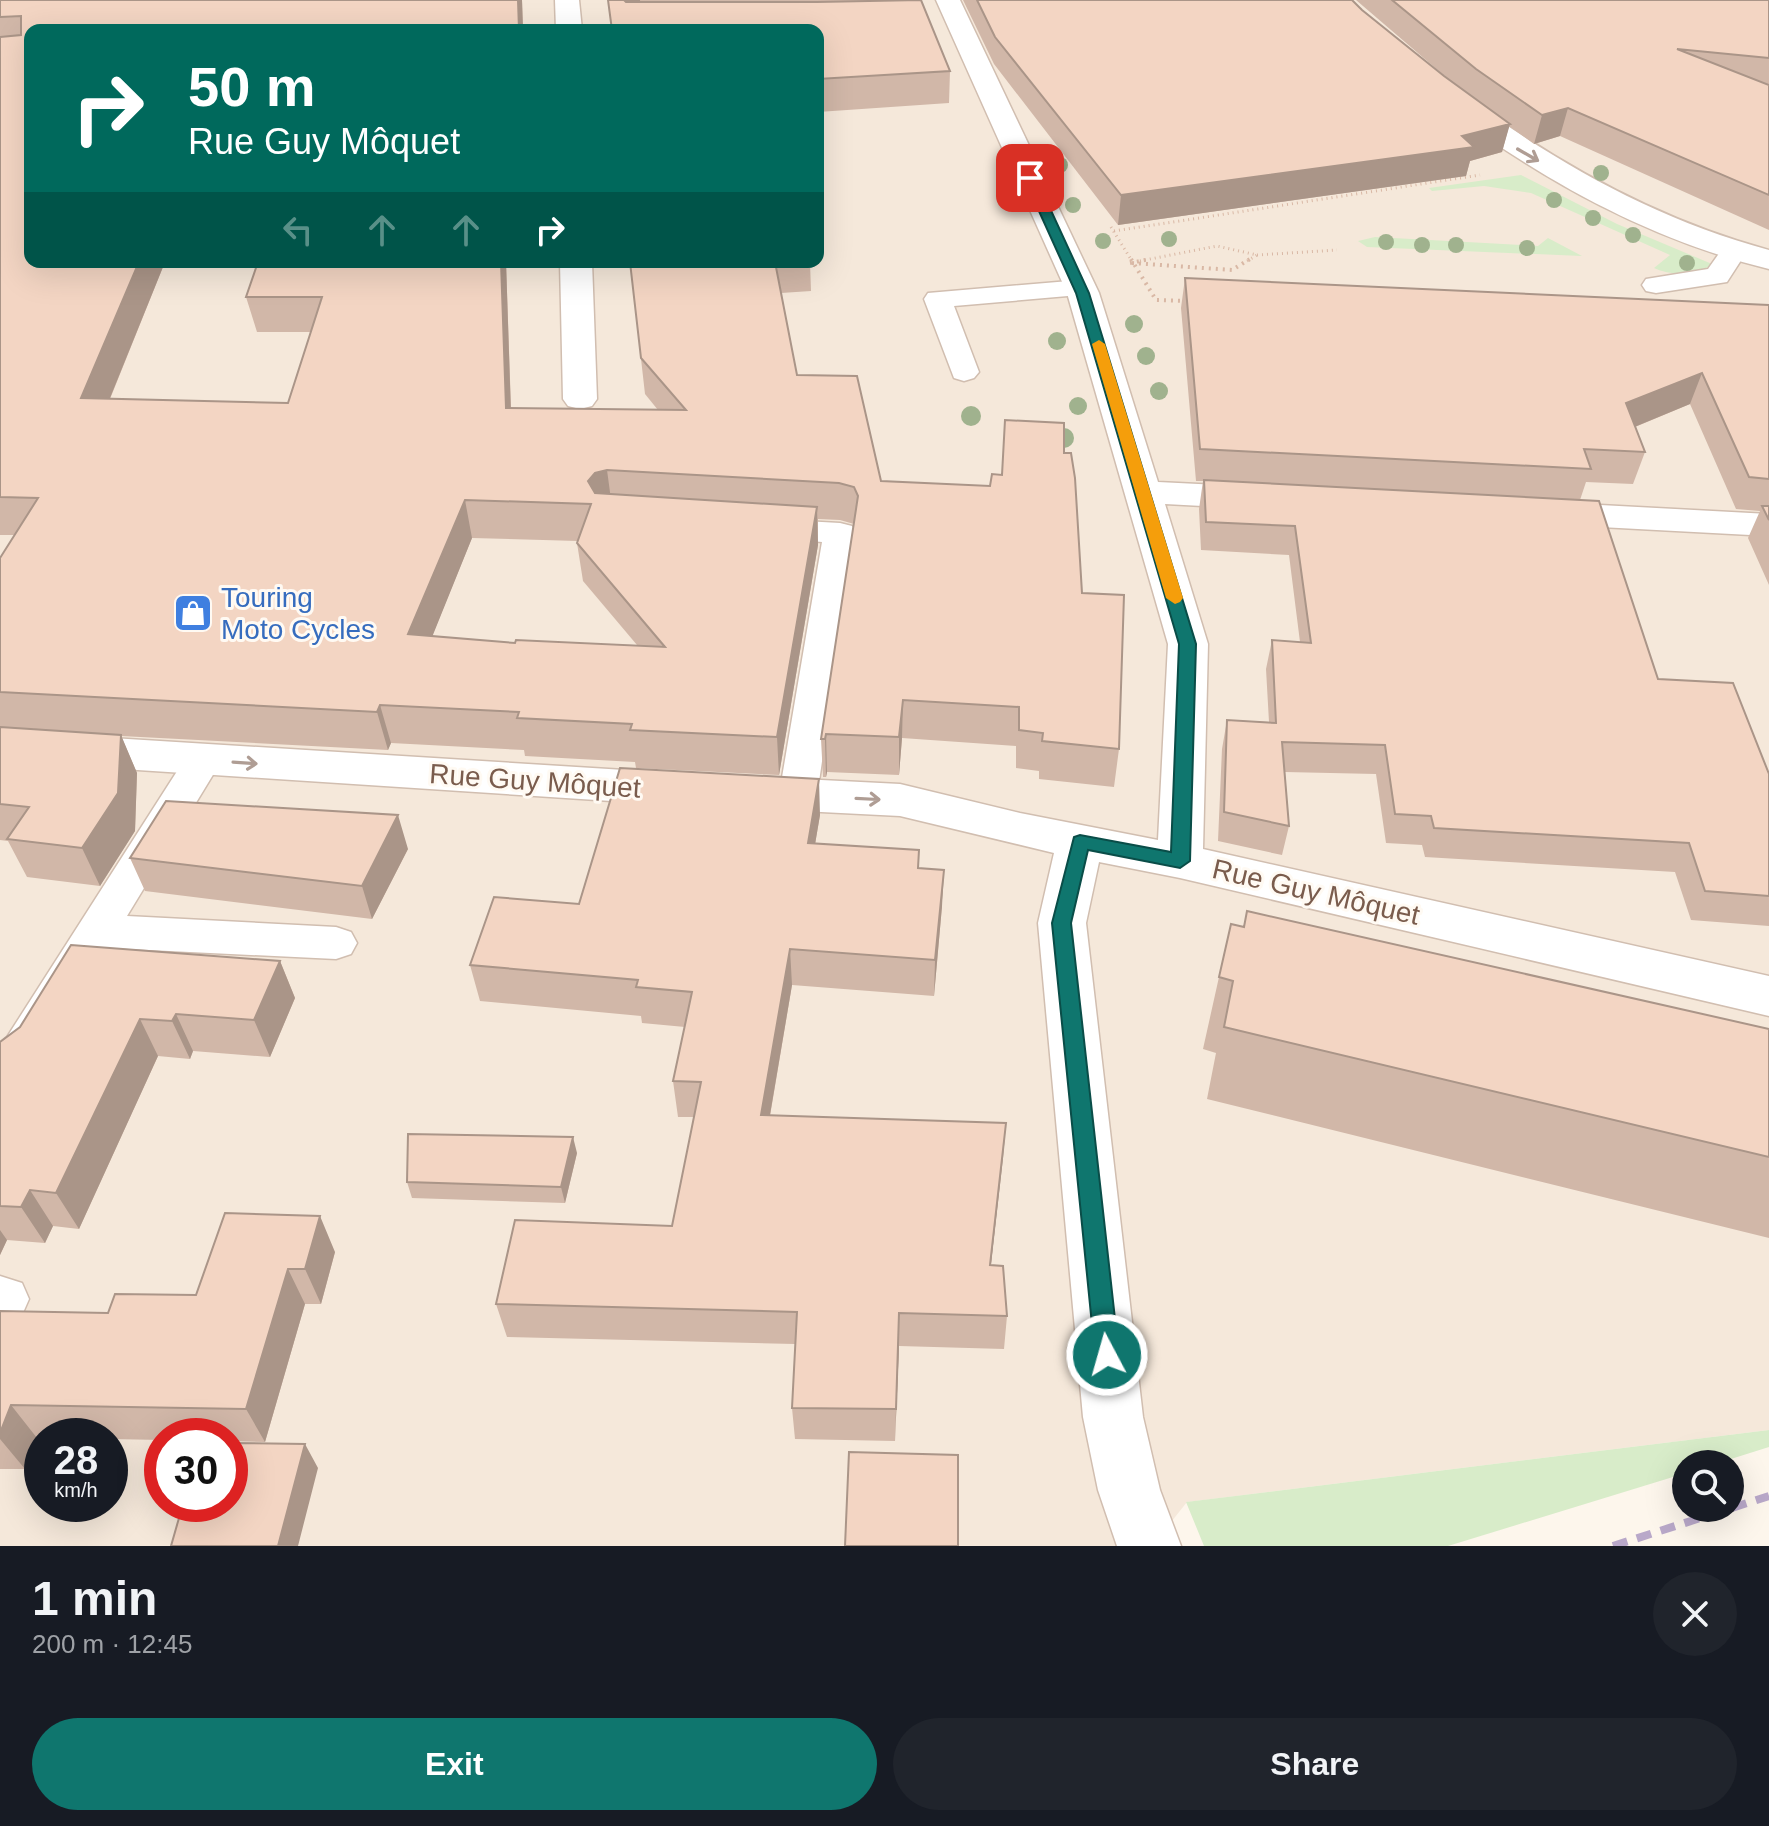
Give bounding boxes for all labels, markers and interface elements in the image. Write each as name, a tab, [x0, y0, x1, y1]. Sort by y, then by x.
text: 50 m	[188, 55, 316, 118]
icon: right	[56, 56, 160, 160]
text: Rue Guy Môquet	[188, 121, 460, 162]
pin	[996, 144, 1064, 212]
one-way arrow	[1516, 147, 1539, 163]
icon: arrive	[1008, 156, 1052, 200]
icon: left	[276, 208, 320, 252]
icon: ahead	[360, 208, 404, 252]
icon: ahead	[444, 208, 488, 252]
icon: right	[528, 208, 572, 252]
place label: Touring Moto Cycles	[221, 582, 375, 645]
shop icon: Touring Moto Cycles	[172, 592, 214, 634]
one-way arrow	[231, 756, 258, 771]
street label: Rue Guy Môquet	[428, 758, 642, 804]
one-way arrow	[854, 791, 881, 806]
street label: Rue Guy Môquet	[1209, 853, 1423, 931]
position arrow	[1065, 1313, 1149, 1397]
speed limit sign: 30	[144, 1418, 248, 1522]
text: 28	[54, 1438, 98, 1482]
map controls	[1672, 1450, 1744, 1522]
button: search	[1672, 1450, 1744, 1522]
text: km/h	[54, 1479, 98, 1501]
text: 1 min	[32, 1572, 157, 1625]
button: close	[1653, 1572, 1737, 1656]
text: 200 m · 12:45	[32, 1629, 192, 1659]
button: Exit	[32, 1718, 877, 1810]
button: Share	[893, 1718, 1737, 1810]

